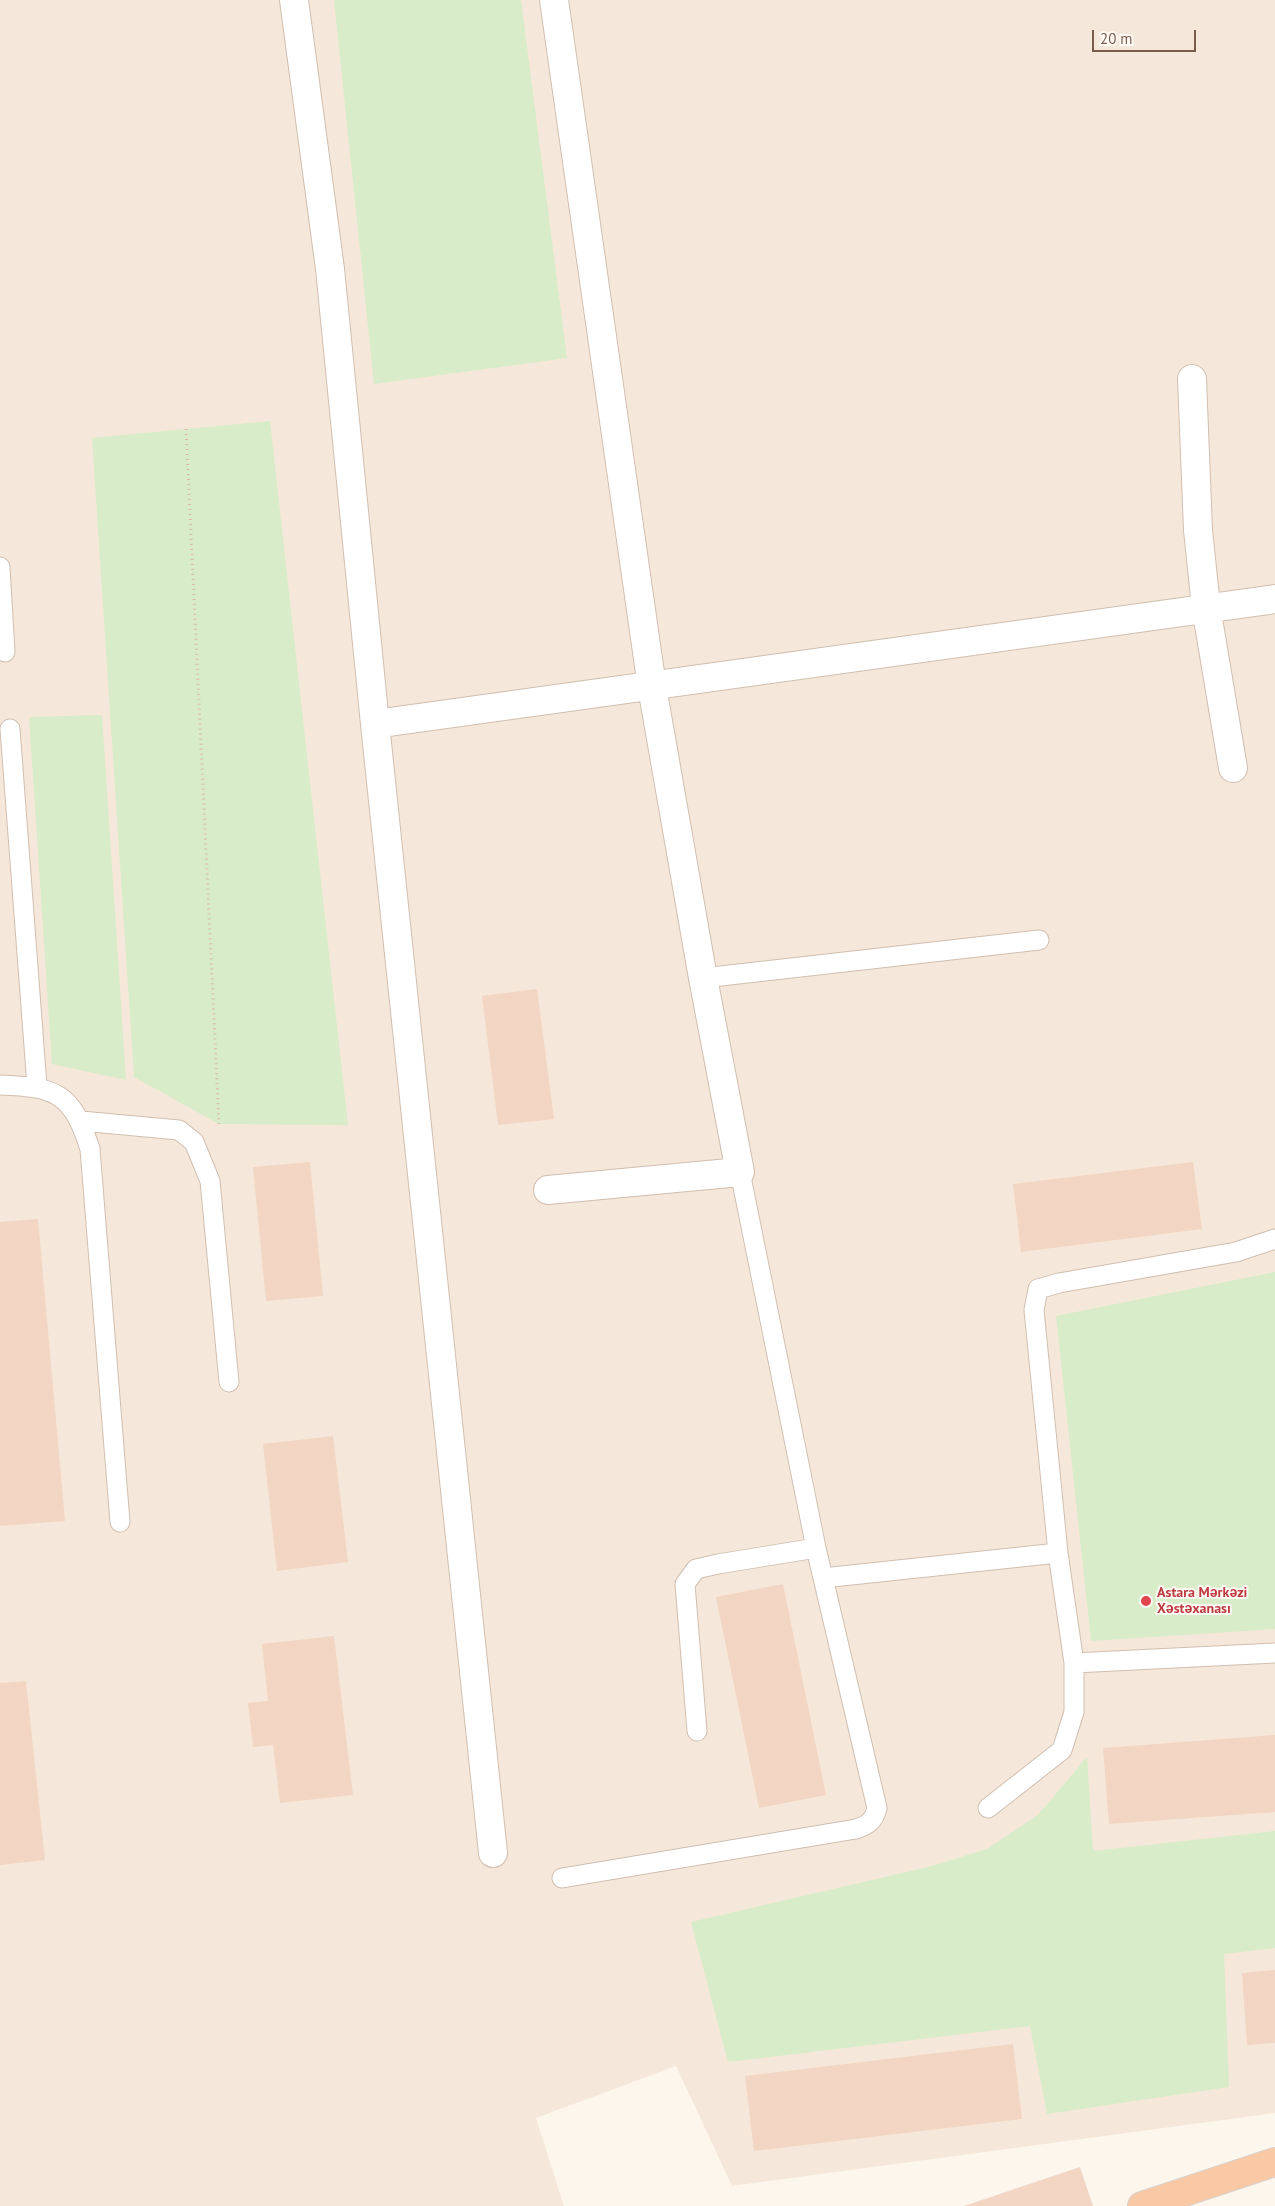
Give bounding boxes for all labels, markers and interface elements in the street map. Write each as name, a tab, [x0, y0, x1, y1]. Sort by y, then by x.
scale bar	[1095, 20, 1199, 52]
text: 20 m	[1100, 29, 1133, 48]
place label: Astara Mərkəzi Xəstəxanası	[1157, 1585, 1247, 1618]
marker: Astara Mərkəzi Xəstəxanası	[1139, 1594, 1153, 1608]

